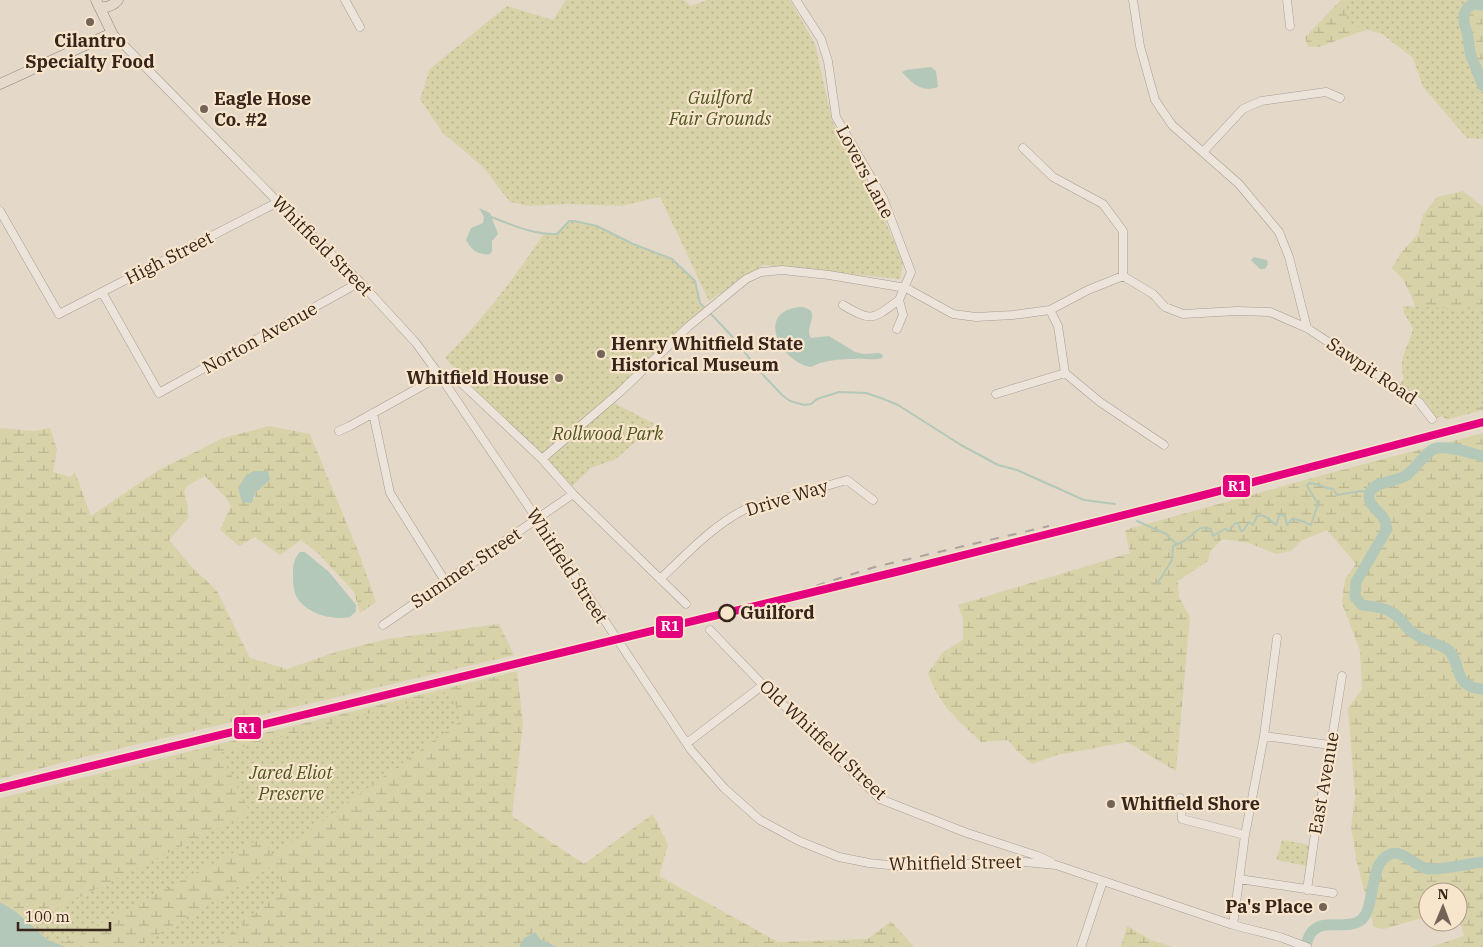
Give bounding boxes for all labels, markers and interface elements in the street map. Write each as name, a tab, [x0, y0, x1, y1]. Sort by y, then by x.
marker: Cilantro Specialty Food	[84, 16, 96, 28]
place label: Cilantro Specialty Food	[25, 29, 155, 73]
park label: Guilford Fair Grounds	[668, 86, 771, 130]
place label: Eagle Hose Co. #2	[214, 87, 311, 131]
marker: Eagle Hose Co. #2	[198, 103, 210, 115]
street label: Lovers Lane	[831, 121, 900, 222]
street label: Whitfield Street	[267, 191, 377, 301]
street label: High Street	[121, 226, 217, 290]
street label: Norton Avenue	[198, 297, 321, 379]
place label: Henry Whitfield State Historical Museum	[611, 332, 803, 376]
street label: Sawpit Road	[1323, 332, 1422, 409]
marker: Henry Whitfield State Historical Museum	[595, 348, 607, 360]
place label: Whitfield House	[406, 366, 549, 389]
marker: Whitfield House	[553, 372, 565, 384]
park label: Rollwood Park	[551, 422, 664, 445]
street label: Drive Way	[743, 474, 831, 521]
line badge: R1	[1222, 474, 1251, 498]
text: R1	[1228, 477, 1246, 495]
street label: Whitfield Street	[522, 504, 613, 628]
street label: Summer Street	[406, 522, 525, 613]
place label: Guilford	[740, 601, 815, 624]
marker: Guilford	[718, 604, 736, 622]
line badge: R1	[655, 615, 684, 639]
text: R1	[661, 617, 679, 635]
street label: Old Whitfield Street	[755, 675, 892, 805]
line badge: R1	[233, 716, 262, 740]
text: R1	[238, 719, 256, 737]
street label: East Avenue	[1303, 730, 1344, 836]
park label: Jared Eliot Preserve	[248, 761, 333, 805]
place label: Whitfield Shore	[1121, 792, 1260, 815]
marker: Whitfield Shore	[1105, 798, 1117, 810]
street label: Whitfield Street	[888, 850, 1022, 875]
north arrow	[1418, 882, 1468, 932]
text: N	[1438, 885, 1449, 903]
place label: Pa's Place	[1225, 895, 1313, 918]
scale bar	[18, 900, 110, 932]
marker: Pa's Place	[1317, 901, 1329, 913]
text: 100 m	[25, 907, 70, 926]

